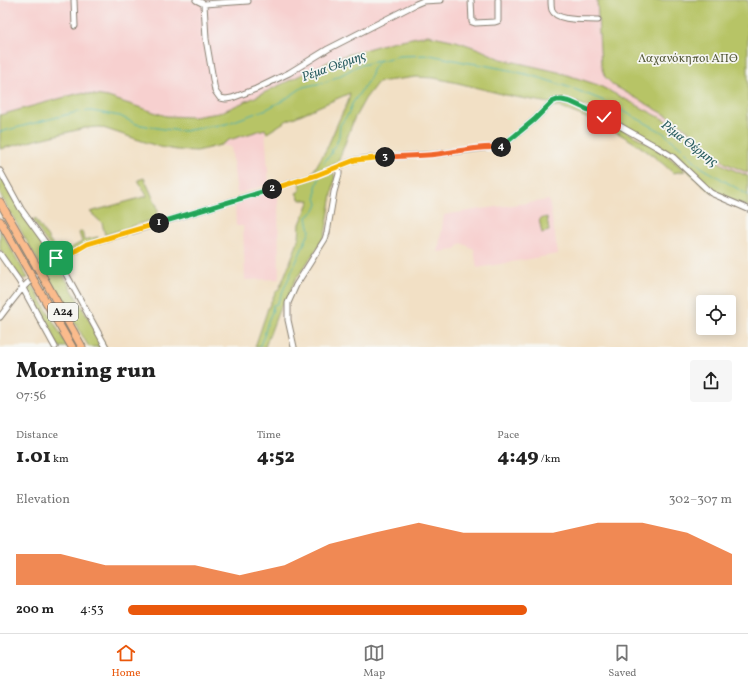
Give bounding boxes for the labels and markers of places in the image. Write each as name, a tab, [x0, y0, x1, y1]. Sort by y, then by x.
pin	[587, 100, 621, 134]
pin: 4	[491, 137, 511, 157]
pin: 3	[375, 147, 395, 167]
pin: 2	[262, 179, 282, 199]
pin: 1	[149, 213, 169, 233]
pin	[39, 241, 73, 275]

